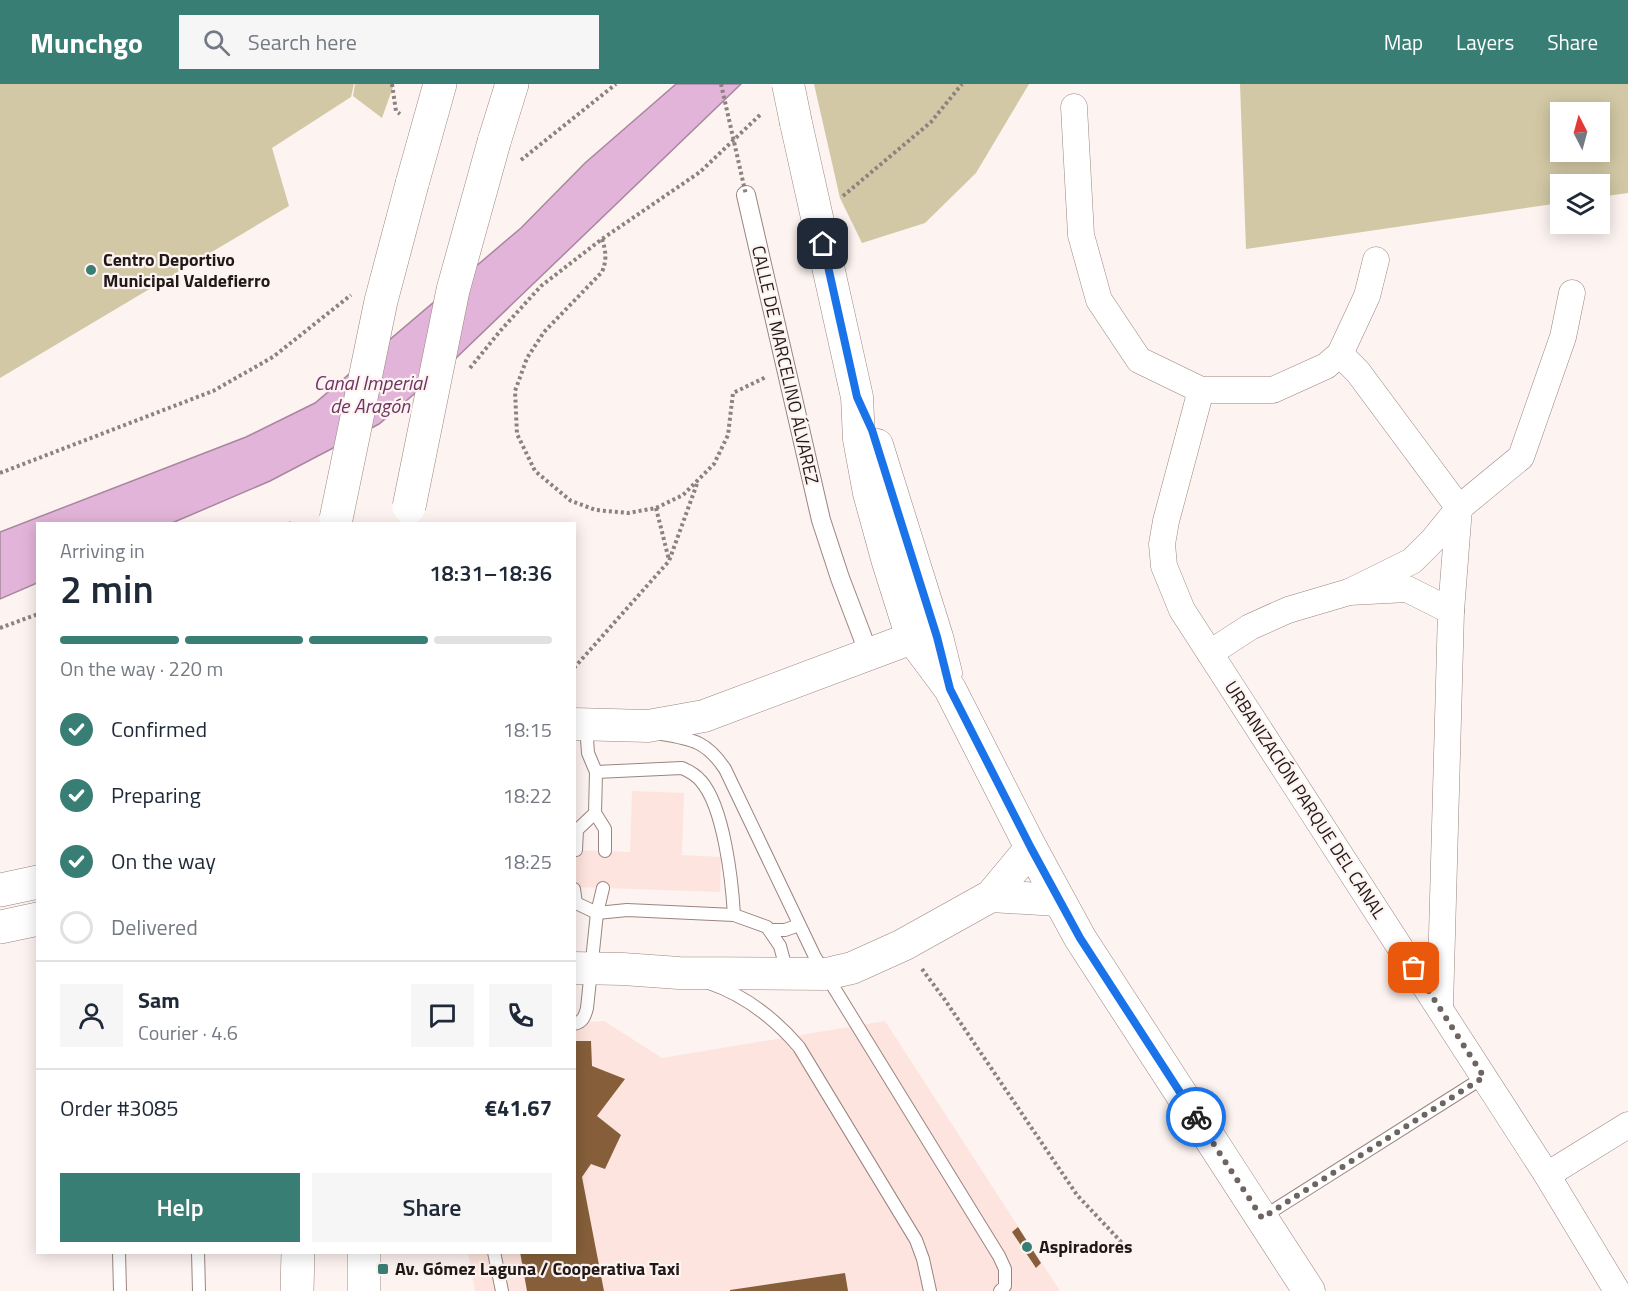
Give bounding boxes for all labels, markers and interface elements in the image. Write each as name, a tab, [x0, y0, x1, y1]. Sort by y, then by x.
search box	[179, 15, 599, 69]
text: Munchgo	[30, 21, 143, 64]
text: Search here	[248, 25, 357, 59]
icon: search	[200, 26, 233, 59]
text: Map	[1384, 26, 1423, 58]
text: Layers	[1456, 26, 1514, 58]
text: Share	[1547, 26, 1598, 58]
north arrow	[1550, 102, 1610, 162]
map controls	[1550, 102, 1610, 234]
button: layers	[1550, 174, 1610, 234]
pin	[797, 218, 848, 269]
icon: home	[806, 227, 839, 260]
street label: CALLE DE MARCELINO ÁLVAREZ	[745, 243, 826, 487]
place label: Centro Deportivo Municipal Valdefierro	[103, 246, 270, 294]
marker: Centro Deportivo Municipal Valdefierro	[84, 263, 98, 277]
water label: Canal Imperial de Aragón	[314, 367, 429, 421]
text: Arriving in	[60, 535, 145, 566]
text: 18:31–18:36	[429, 556, 552, 590]
text: 2 min	[60, 559, 154, 618]
text: On the way · 220 m	[60, 653, 223, 684]
street label: URBANIZACIÓN PARQUE DEL CANAL	[1218, 675, 1393, 924]
text: Confirmed	[111, 712, 207, 746]
icon: check	[60, 713, 93, 746]
text: 18:15	[503, 714, 552, 745]
text: Preparing	[111, 778, 201, 812]
icon: check	[60, 779, 93, 812]
text: 18:22	[503, 780, 552, 811]
text: On the way	[111, 844, 216, 878]
icon: check	[60, 845, 93, 878]
text: 18:25	[503, 846, 552, 877]
text: Delivered	[111, 910, 198, 944]
pin	[1388, 942, 1439, 993]
icon: bag	[1397, 951, 1430, 984]
text: Sam	[138, 983, 180, 1017]
button: person	[60, 984, 123, 1047]
button: chat	[411, 984, 474, 1047]
button: phone	[489, 984, 552, 1047]
text: Courier · 4.6	[138, 1017, 238, 1048]
courier	[1166, 1087, 1226, 1147]
text: Order #3085	[60, 1091, 179, 1125]
text: €41.67	[485, 1091, 552, 1125]
icon: bike	[1180, 1101, 1213, 1134]
button: Help	[60, 1173, 300, 1242]
button: Share	[312, 1173, 552, 1242]
place label: Aspiradores	[1039, 1233, 1133, 1260]
marker: Aspiradores	[1020, 1240, 1034, 1254]
place label: Av. Gómez Laguna / Cooperativa Taxi	[395, 1255, 680, 1282]
marker: Av. Gómez Laguna / Cooperativa Taxi	[376, 1262, 390, 1276]

